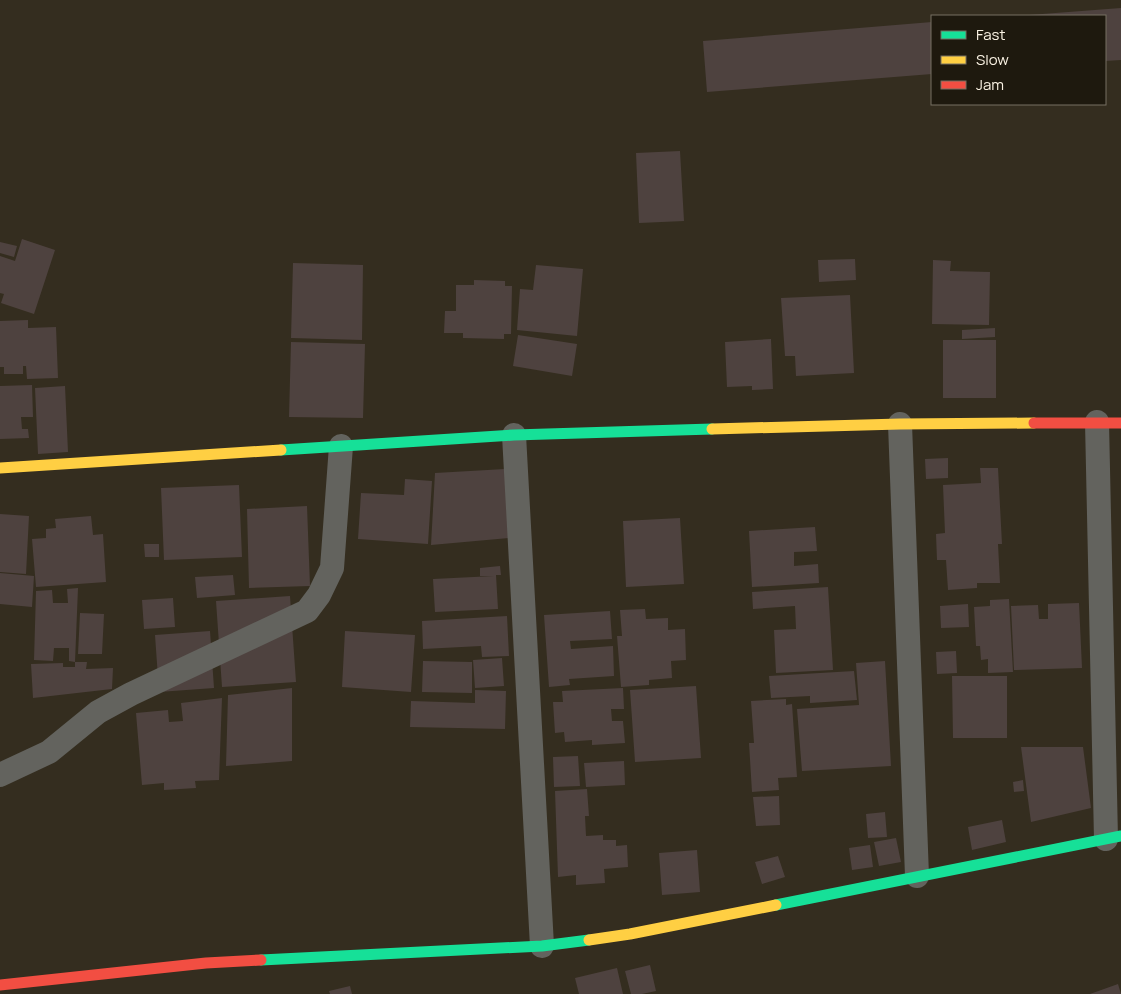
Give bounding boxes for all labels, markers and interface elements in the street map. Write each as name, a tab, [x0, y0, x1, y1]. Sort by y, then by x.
legend	[931, 15, 1106, 105]
text: Fast	[976, 24, 1005, 45]
text: Slow	[976, 49, 1009, 70]
text: Jam	[976, 74, 1004, 95]

